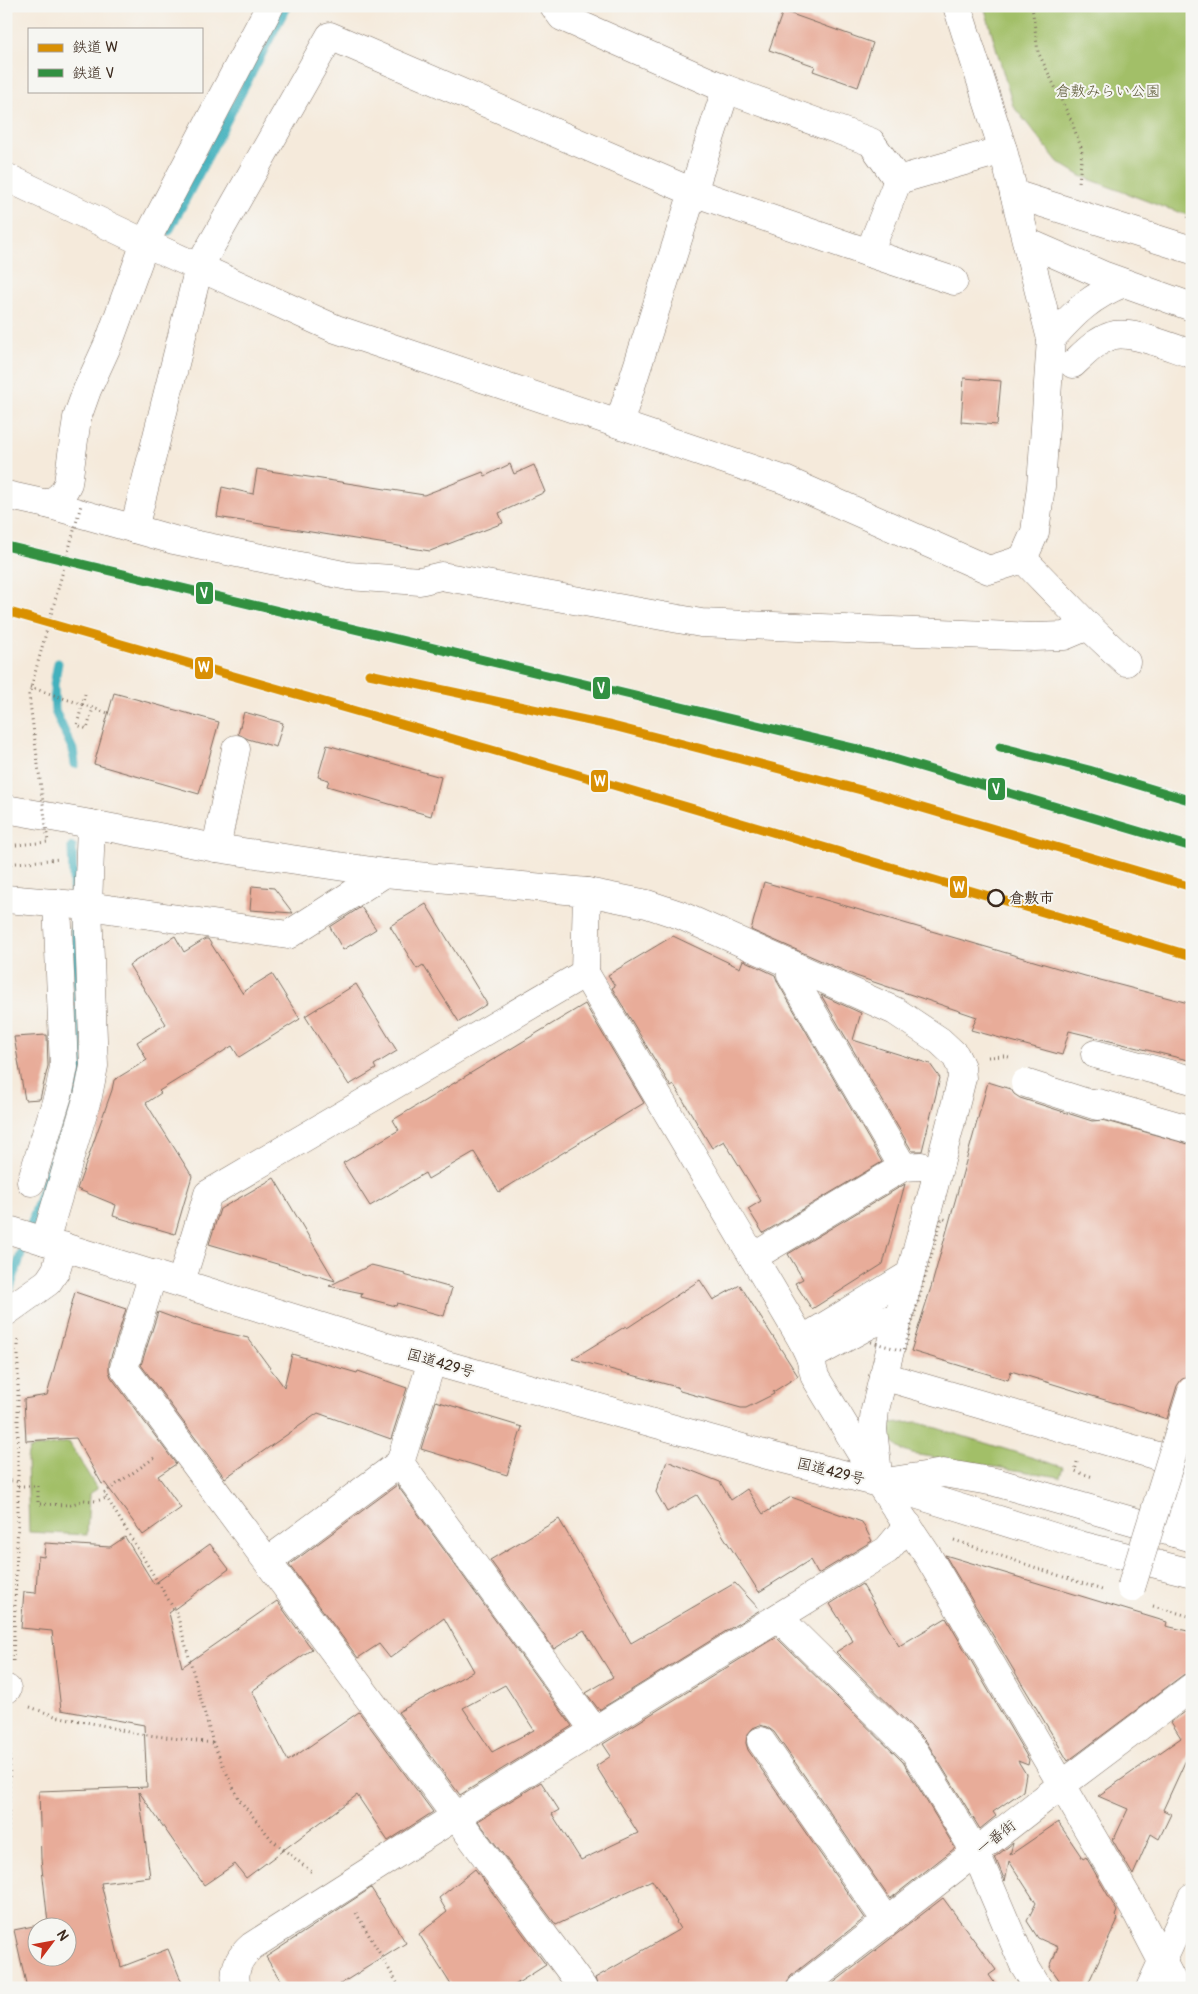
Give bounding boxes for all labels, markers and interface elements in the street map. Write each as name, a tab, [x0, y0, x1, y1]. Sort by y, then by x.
legend	[28, 28, 202, 92]
text: 鉄道 W	[72, 38, 118, 57]
text: 鉄道 V	[72, 64, 114, 83]
park label: 倉敷みらい公園	[1055, 82, 1161, 101]
line badge: V	[195, 581, 214, 605]
text: V	[200, 585, 208, 602]
line badge: W	[194, 656, 214, 680]
text: W	[198, 659, 210, 676]
line badge: V	[592, 676, 611, 700]
text: V	[597, 680, 605, 697]
line badge: W	[590, 769, 609, 793]
text: W	[594, 773, 606, 790]
line badge: V	[987, 777, 1006, 801]
text: V	[992, 781, 1000, 798]
line badge: W	[949, 875, 968, 899]
text: W	[953, 879, 965, 896]
marker: 倉敷市	[987, 889, 1005, 907]
place label: 倉敷市	[1009, 889, 1054, 908]
street label: 国道429号	[405, 1345, 477, 1382]
street label: 国道429号	[795, 1454, 867, 1489]
street label: 一番街	[973, 1816, 1020, 1859]
north arrow	[28, 1916, 78, 1966]
text: N	[53, 1927, 72, 1944]

